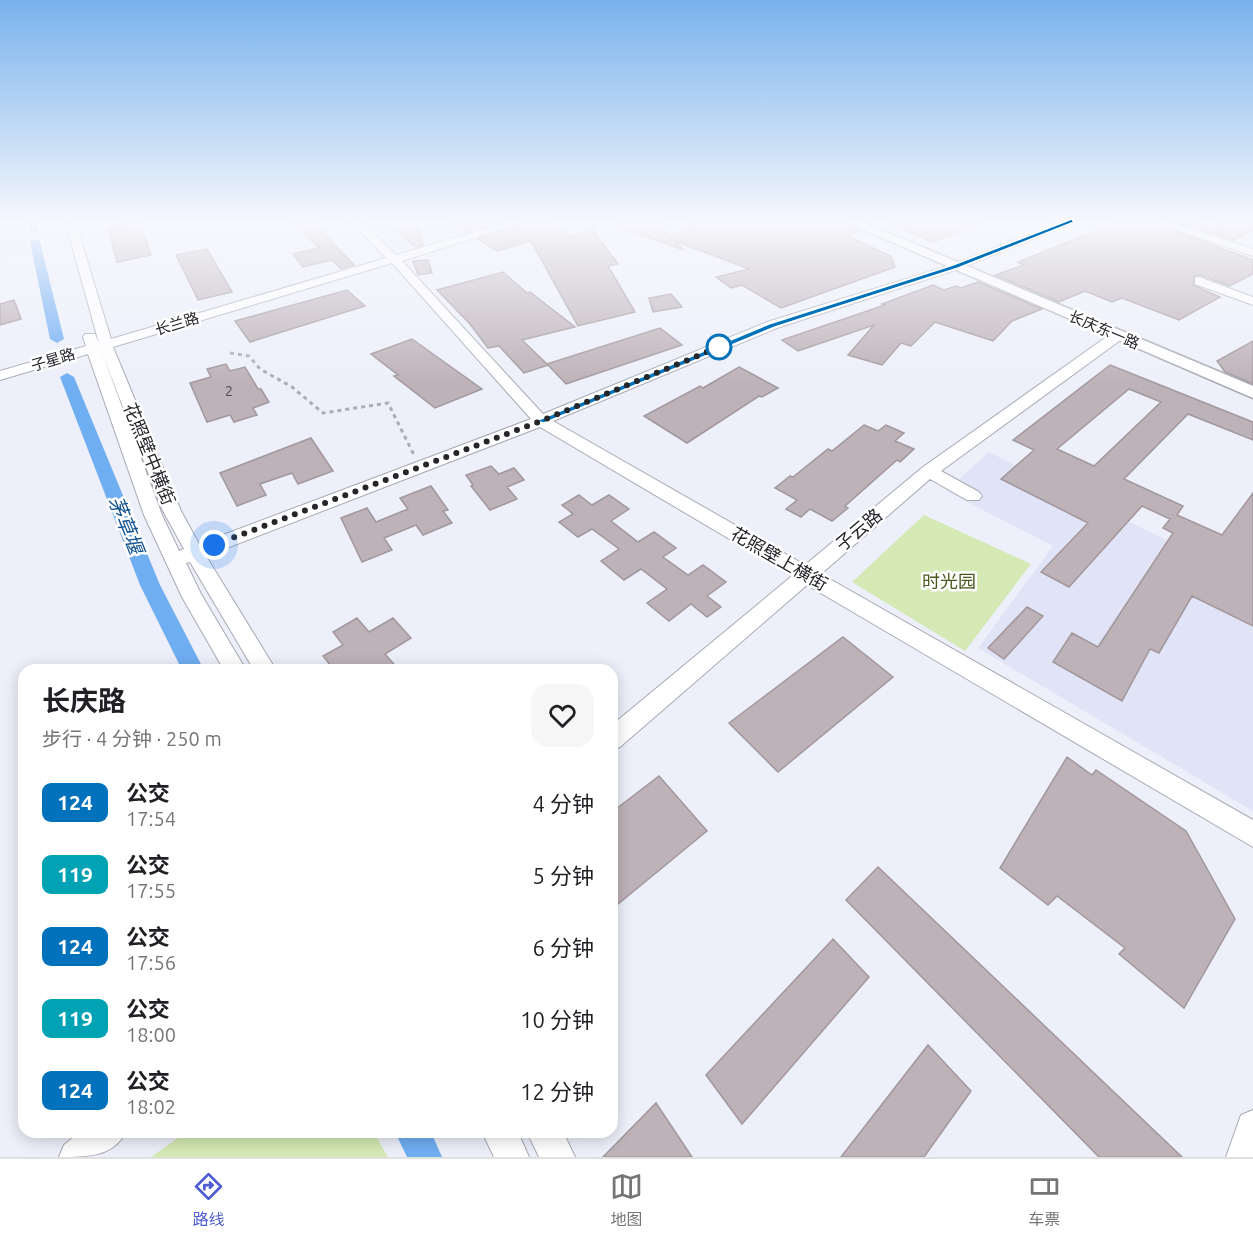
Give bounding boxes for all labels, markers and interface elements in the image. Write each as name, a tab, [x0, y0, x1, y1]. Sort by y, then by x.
street label: 长庆东一路	[1066, 307, 1142, 352]
street label: 长兰路	[153, 309, 201, 338]
unlabelled marker	[706, 334, 732, 360]
street label: 子星路	[29, 345, 77, 374]
house number: 2	[225, 383, 233, 399]
street label: 花照壁中横街	[120, 400, 179, 507]
water label: 茅草堰	[105, 493, 149, 560]
street label: 子云路	[831, 504, 885, 554]
street label: 花照壁上横街	[728, 522, 831, 594]
your location	[199, 530, 229, 560]
park label: 时光园	[922, 571, 976, 591]
button: heart	[531, 684, 594, 747]
text: 长庆路	[42, 685, 126, 716]
text: 步行 · 4 分钟 · 250 m	[42, 727, 222, 750]
text: 公交	[126, 780, 170, 805]
text: 124	[57, 790, 93, 814]
text: 4 分钟	[533, 791, 594, 816]
text: 17:54	[126, 807, 176, 830]
text: 公交	[126, 852, 170, 877]
text: 119	[57, 862, 93, 886]
text: 5 分钟	[533, 863, 594, 888]
text: 17:55	[126, 879, 176, 902]
text: 公交	[126, 924, 170, 949]
text: 124	[57, 934, 93, 958]
text: 6 分钟	[533, 935, 594, 960]
text: 17:56	[126, 951, 176, 974]
text: 公交	[126, 996, 170, 1021]
text: 119	[57, 1006, 93, 1030]
text: 10 分钟	[520, 1007, 594, 1032]
text: 18:00	[126, 1023, 176, 1046]
text: 公交	[126, 1068, 170, 1093]
text: 124	[57, 1078, 93, 1102]
text: 12 分钟	[520, 1079, 594, 1104]
text: 18:02	[126, 1095, 176, 1118]
tab: 路线	[192, 1170, 225, 1230]
tab: 地图	[610, 1170, 643, 1230]
tab: 车票	[1028, 1170, 1061, 1230]

